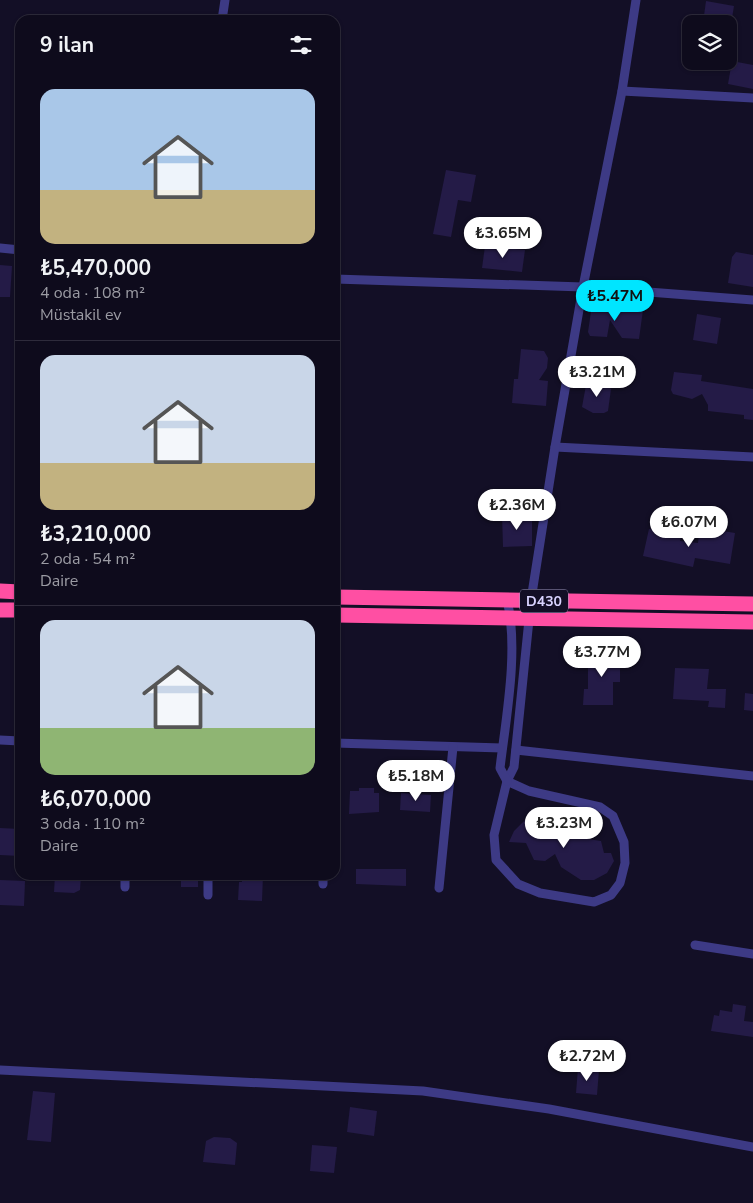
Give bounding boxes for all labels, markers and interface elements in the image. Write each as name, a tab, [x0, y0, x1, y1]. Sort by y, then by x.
map controls	[682, 15, 737, 70]
button: layers	[682, 15, 737, 70]
text: 9 ilan	[40, 31, 94, 59]
icon: filters	[287, 31, 315, 59]
icon: home	[133, 122, 223, 212]
pin: ₺3.65M	[462, 216, 544, 259]
text: ₺3.65M	[475, 222, 531, 244]
text: ₺5,470,000	[40, 254, 151, 282]
pin: ₺5.47M	[574, 280, 656, 322]
text: 4 oda · 108 m²	[40, 282, 145, 304]
text: ₺5.47M	[587, 285, 643, 307]
text: Müstakil ev	[40, 304, 122, 326]
pin: ₺3.21M	[556, 356, 638, 398]
text: ₺3.21M	[569, 361, 625, 383]
icon: home	[133, 387, 223, 477]
pin: ₺2.36M	[476, 488, 558, 531]
text: ₺2.36M	[489, 494, 545, 516]
pin: ₺6.07M	[648, 506, 730, 548]
text: ₺6.07M	[661, 511, 717, 533]
text: ₺3,210,000	[40, 520, 151, 548]
text: 2 oda · 54 m²	[40, 548, 135, 570]
text: Daire	[40, 570, 78, 592]
road number: D430	[520, 590, 568, 612]
pin: ₺3.77M	[561, 636, 643, 678]
text: ₺3.77M	[574, 641, 630, 663]
icon: home	[133, 652, 223, 742]
pin: ₺5.18M	[375, 760, 457, 802]
text: ₺5.18M	[388, 765, 444, 787]
text: ₺6,070,000	[40, 785, 151, 813]
pin: ₺3.23M	[523, 806, 605, 849]
text: ₺3.23M	[536, 812, 592, 834]
text: 3 oda · 110 m²	[40, 813, 145, 835]
text: Daire	[40, 835, 78, 857]
pin: ₺2.72M	[546, 1040, 628, 1082]
text: ₺2.72M	[559, 1045, 615, 1067]

